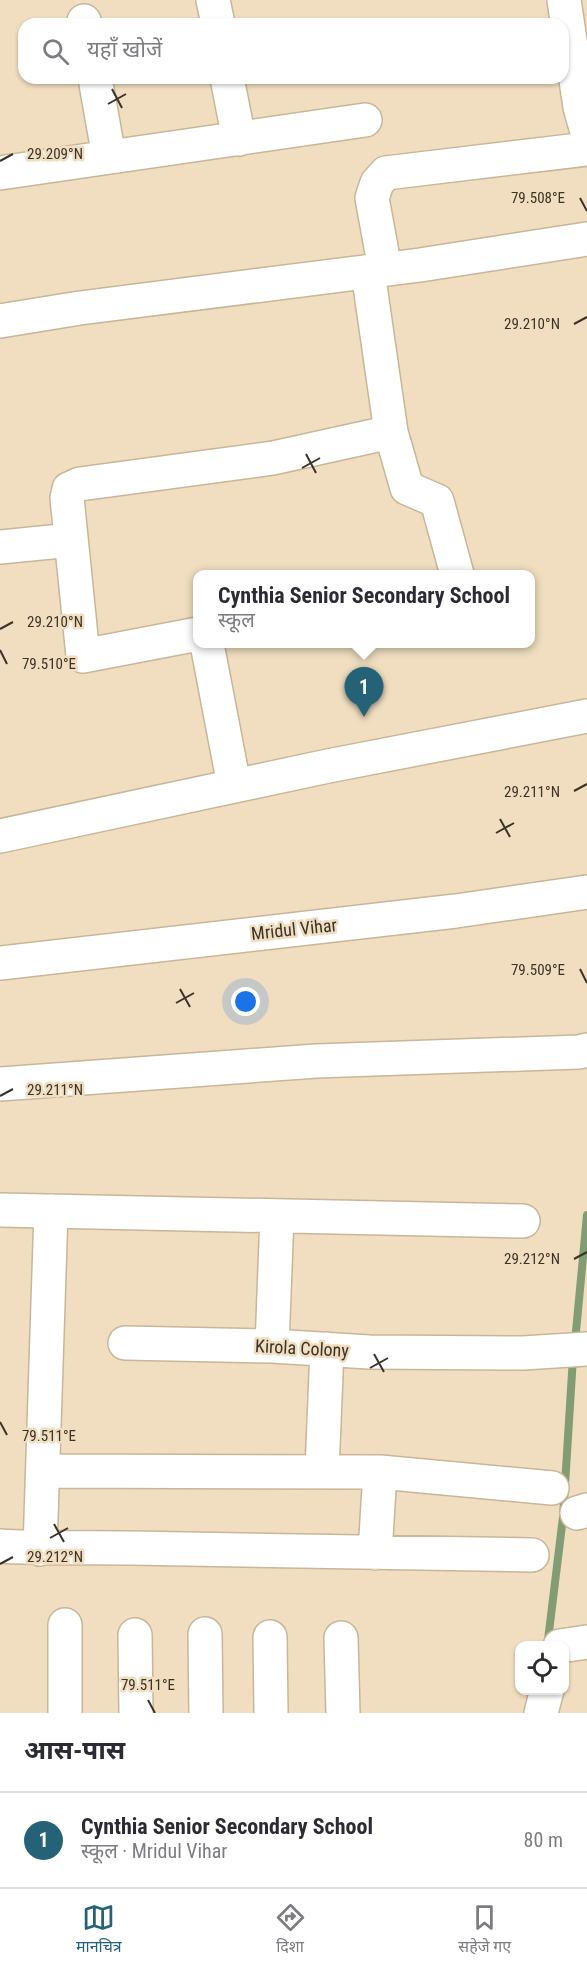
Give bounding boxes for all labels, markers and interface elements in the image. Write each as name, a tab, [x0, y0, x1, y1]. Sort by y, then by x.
search box	[18, 18, 569, 84]
icon: search	[39, 35, 72, 68]
text: यहाँ खोजें	[87, 37, 162, 62]
text: 29.209°N	[27, 145, 83, 163]
text: 79.508°E	[511, 189, 565, 207]
text: 29.210°N	[504, 315, 560, 333]
popup	[193, 570, 535, 648]
text: Cynthia Senior Secondary School	[218, 583, 510, 608]
text: स्कूल	[218, 608, 255, 632]
text: 29.210°N	[27, 613, 83, 631]
text: 79.510°E	[22, 655, 76, 673]
pin: 1	[344, 668, 384, 717]
text: 29.211°N	[504, 783, 560, 801]
street label: Mridul Vihar	[250, 914, 338, 944]
text: 79.509°E	[511, 961, 565, 979]
your location	[231, 987, 260, 1016]
text: 29.211°N	[27, 1081, 83, 1099]
text: 29.212°N	[504, 1250, 560, 1268]
street label: Kirola Colony	[255, 1335, 350, 1361]
text: 79.511°E	[22, 1427, 76, 1445]
text: 29.212°N	[27, 1548, 83, 1566]
map controls	[515, 1641, 569, 1695]
button: locate	[515, 1641, 569, 1695]
text: 79.511°E	[121, 1676, 175, 1694]
text: आस-पास	[24, 1735, 125, 1765]
text: Cynthia Senior Secondary School	[81, 1814, 373, 1839]
text: 1	[38, 1828, 49, 1852]
text: 80 m	[524, 1828, 563, 1852]
text: स्कूल · Mridul Vihar	[81, 1839, 227, 1863]
tab: मानचित्र	[76, 1901, 122, 1959]
tab: दिशा	[274, 1901, 307, 1959]
tab: सहेजे गए	[458, 1901, 511, 1959]

